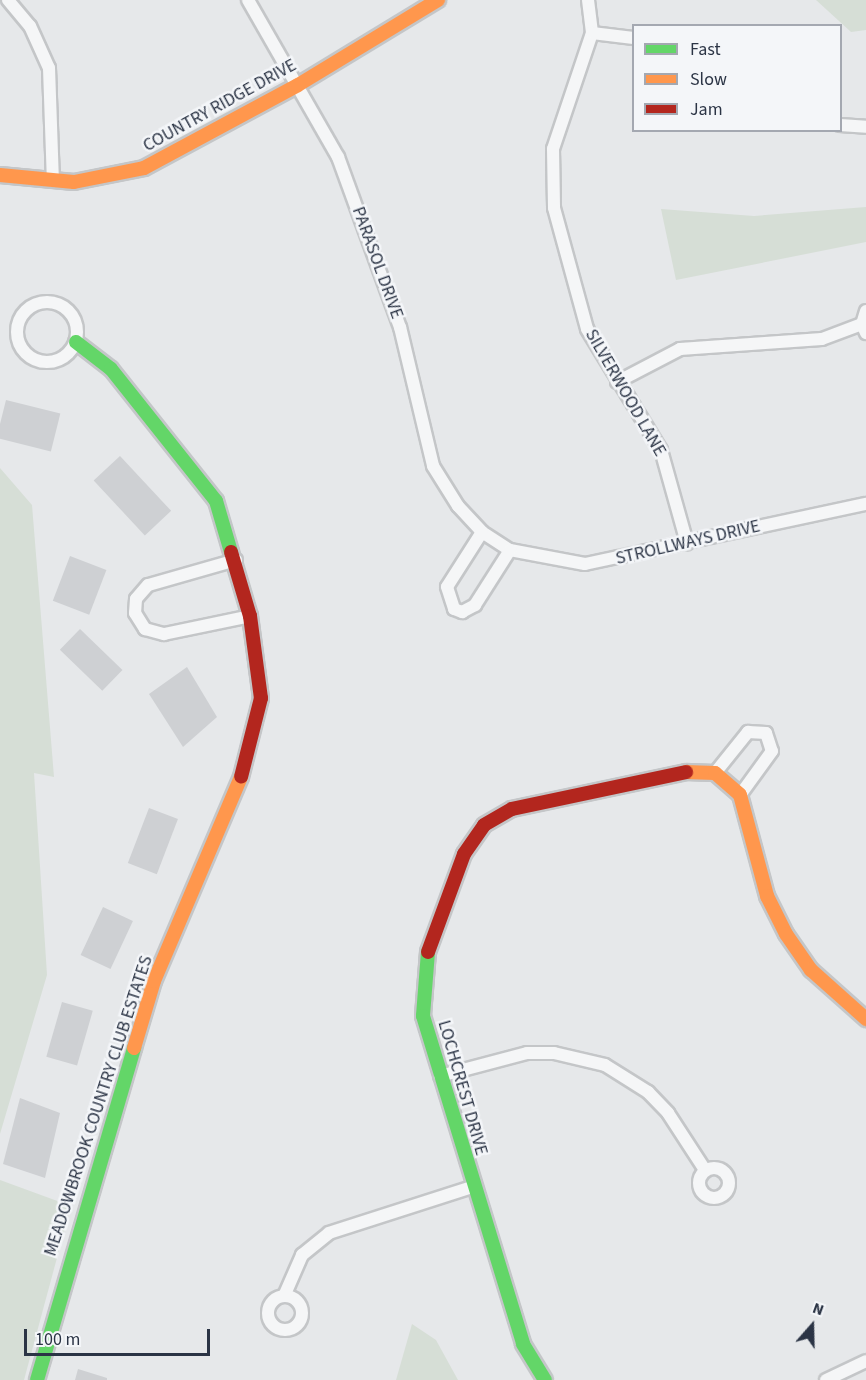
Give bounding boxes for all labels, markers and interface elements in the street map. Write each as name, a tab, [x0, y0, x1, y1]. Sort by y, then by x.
legend	[632, 24, 842, 132]
text: Fast	[690, 37, 721, 62]
street label: COUNTRY RIDGE DRIVE	[140, 55, 300, 157]
text: Slow	[690, 67, 727, 92]
text: Jam	[690, 97, 723, 122]
street label: PARASOL DRIVE	[347, 204, 407, 322]
street label: SILVERWOOD LANE	[580, 326, 670, 460]
street label: STROLLWAYS DRIVE	[614, 516, 762, 570]
street label: MEADOWBROOK COUNTRY CLUB ESTATES	[40, 953, 158, 1259]
street label: LOCHCREST DRIVE	[432, 1018, 492, 1158]
north arrow	[782, 1296, 842, 1356]
text: N	[809, 1297, 827, 1321]
scale bar	[27, 1317, 213, 1355]
text: 100 m	[35, 1327, 80, 1352]

